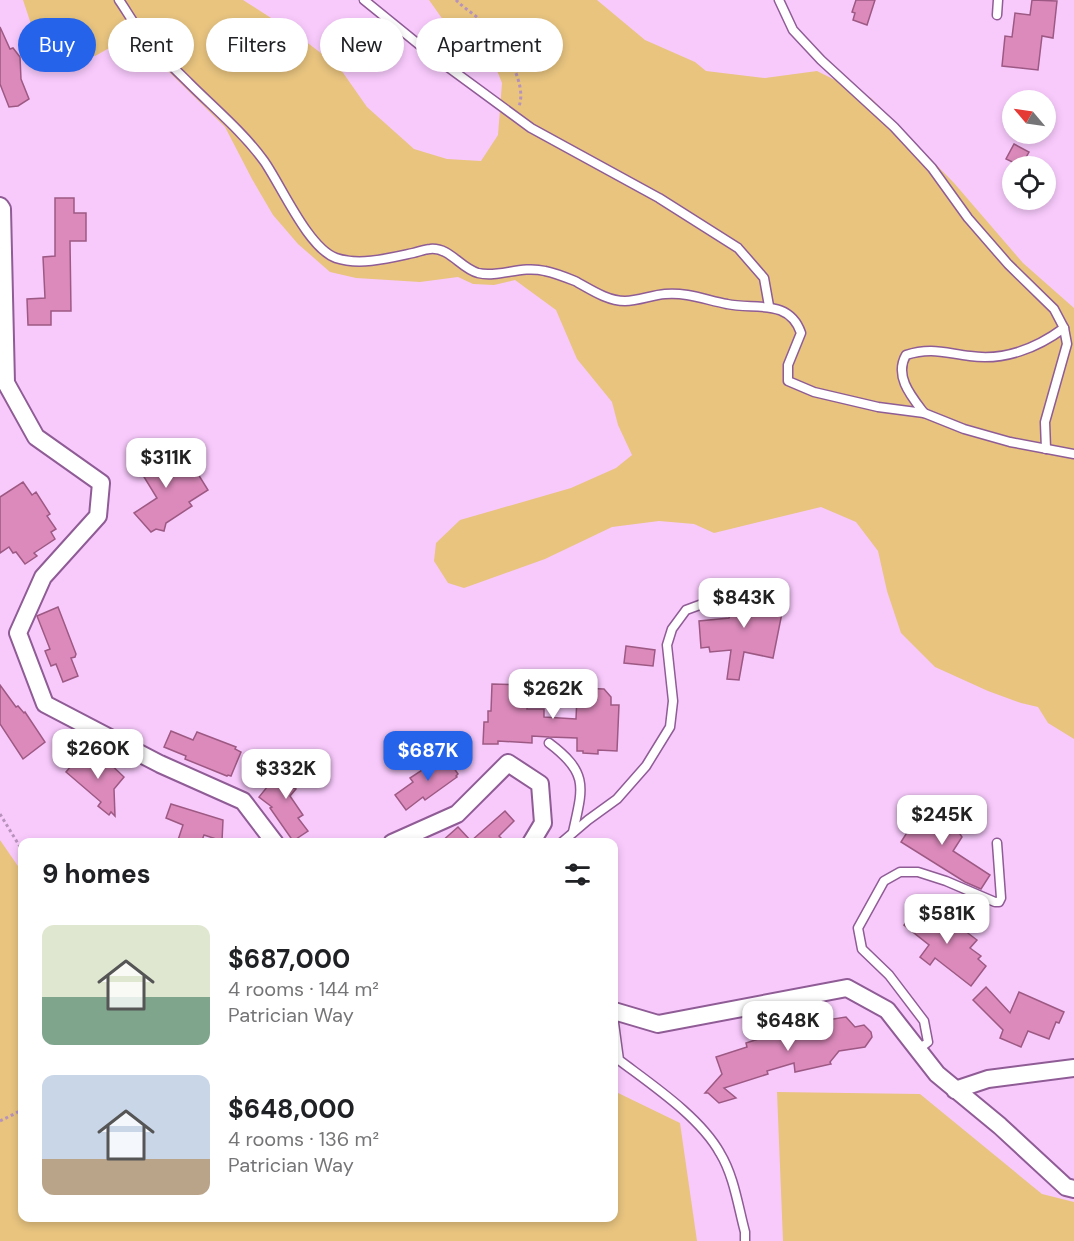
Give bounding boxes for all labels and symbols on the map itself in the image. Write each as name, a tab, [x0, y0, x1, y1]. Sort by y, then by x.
north arrow	[1002, 90, 1056, 144]
pin: $311K	[124, 438, 208, 489]
pin: $843K	[702, 578, 786, 629]
pin: $262K	[511, 669, 595, 720]
pin: $260K	[56, 729, 140, 780]
pin: $687K	[386, 731, 470, 782]
pin: $332K	[244, 749, 328, 800]
pin: $245K	[900, 795, 984, 846]
pin: $581K	[905, 894, 989, 945]
pin: $648K	[746, 1001, 830, 1052]

